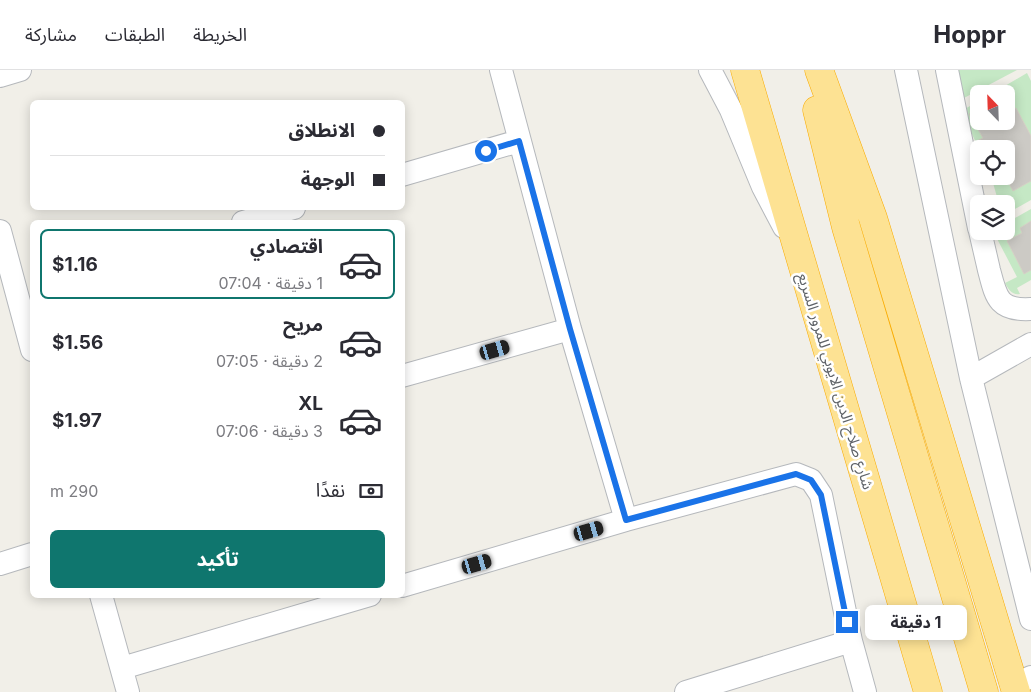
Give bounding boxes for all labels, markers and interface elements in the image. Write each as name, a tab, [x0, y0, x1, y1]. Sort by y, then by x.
text: Hoppr	[933, 20, 1006, 49]
text: مشاركة	[25, 24, 77, 45]
text: الطبقات	[105, 24, 165, 45]
text: الخريطة	[193, 24, 247, 45]
north arrow	[970, 85, 1015, 130]
map controls	[970, 85, 1015, 240]
text: الانطلاق	[289, 119, 355, 142]
route start	[475, 140, 497, 162]
button: locate	[970, 140, 1015, 185]
text: الوجهة	[301, 168, 355, 191]
button: layers	[970, 195, 1015, 240]
text: اقتصادي	[250, 235, 323, 258]
icon: car	[338, 242, 383, 287]
text: $1.16	[52, 253, 98, 276]
street label: شارع صلاح الدين الايوبي للمرور السريع	[791, 270, 878, 493]
text: 1 دقيقة · 07:04	[219, 273, 323, 293]
text: مريح	[283, 313, 323, 336]
icon: car	[338, 320, 383, 365]
text: $1.56	[52, 331, 103, 354]
car	[478, 339, 511, 361]
text: 2 دقيقة · 07:05	[216, 351, 323, 371]
text: XL	[298, 392, 323, 415]
icon: car	[338, 398, 383, 443]
text: $1.97	[52, 409, 102, 432]
text: 3 دقيقة · 07:06	[216, 421, 323, 441]
icon: cash	[357, 477, 385, 505]
text: نقدًا	[316, 479, 345, 502]
text: 290 m	[50, 481, 98, 501]
car	[572, 520, 605, 542]
button: تأكيد	[50, 530, 385, 588]
car	[460, 553, 493, 575]
callout: 1 دقيقة	[864, 604, 967, 640]
route end	[836, 611, 858, 633]
text: 1 دقيقة	[891, 612, 941, 632]

